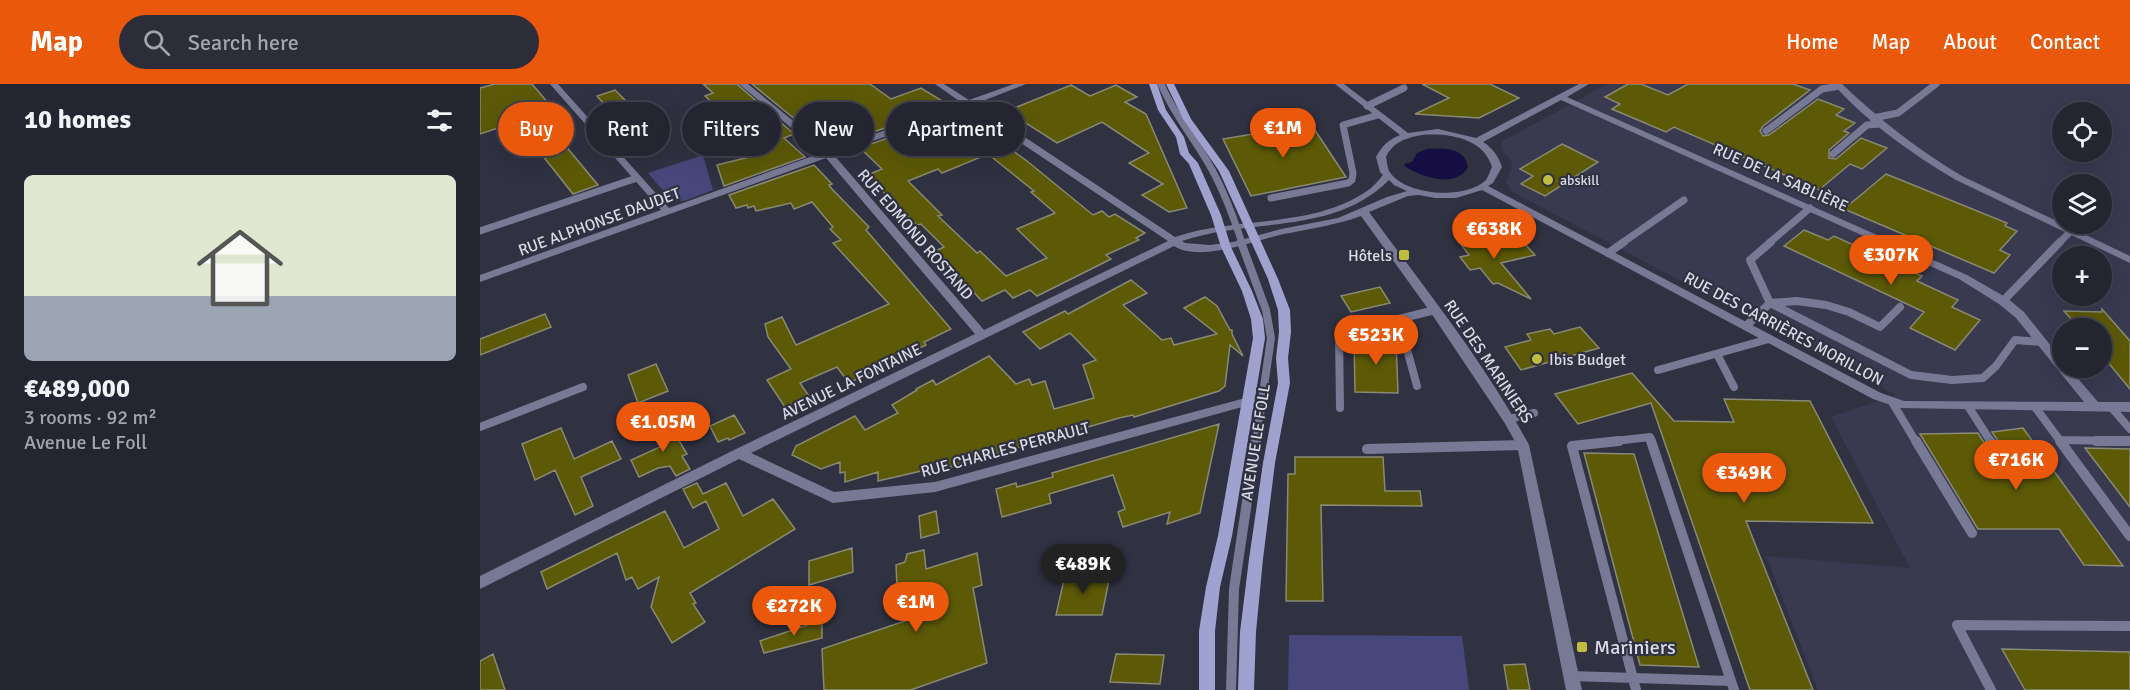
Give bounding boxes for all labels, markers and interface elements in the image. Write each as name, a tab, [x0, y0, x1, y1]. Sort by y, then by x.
search box	[119, 15, 539, 69]
text: Map	[30, 25, 83, 59]
icon: search	[140, 26, 173, 59]
text: Search here	[188, 29, 299, 56]
text: Home	[1786, 29, 1839, 55]
text: Map	[1872, 29, 1910, 55]
text: About	[1943, 29, 1997, 55]
text: Contact	[2030, 29, 2100, 55]
chip: Buy	[498, 102, 574, 156]
chip: Rent	[586, 102, 670, 156]
chip: Filters	[682, 102, 781, 156]
chip: New	[793, 102, 874, 156]
chip: Apartment	[886, 102, 1025, 156]
map controls	[2052, 102, 2112, 378]
button: locate	[2052, 102, 2112, 162]
text: 10 homes	[24, 104, 131, 136]
icon: filters	[423, 104, 456, 137]
pin: €1M	[1254, 108, 1312, 159]
text: €1M	[1264, 115, 1302, 140]
street label: RUE DE LA SABLIÈRE	[1710, 139, 1851, 217]
street label: RUE EDMOND ROSTAND	[853, 165, 977, 304]
place label: abskill	[1560, 172, 1599, 189]
marker: abskill	[1541, 173, 1555, 187]
button: layers	[2052, 174, 2112, 234]
street label: RUE ALPHONSE DAUDET	[516, 183, 683, 261]
pin: €638K	[1452, 209, 1536, 260]
icon: home	[186, 214, 294, 322]
text: €638K	[1466, 216, 1522, 241]
pin: €307K	[1849, 235, 1933, 286]
text: €307K	[1863, 242, 1919, 267]
place label: Hôtels	[1348, 246, 1392, 266]
button: +	[2052, 246, 2112, 306]
marker: Hôtels	[1397, 248, 1411, 262]
street label: RUE DES CARRIÈRES MORILLON	[1680, 268, 1887, 390]
street label: RUE DES MARINIERS	[1439, 296, 1537, 427]
pin: €523K	[1334, 315, 1418, 366]
button: −	[2052, 318, 2112, 378]
text: €523K	[1348, 322, 1404, 347]
street label: AVENUE LA FONTAINE	[778, 339, 925, 425]
place label: Ibis Budget	[1549, 350, 1626, 370]
marker: Ibis Budget	[1530, 352, 1544, 366]
text: €489,000	[24, 373, 130, 405]
street label: AVENUE LE FOLL	[1237, 383, 1275, 502]
pin: €1.05M	[614, 402, 712, 453]
text: 3 rooms · 92 m²	[24, 405, 157, 430]
text: €1.05M	[630, 409, 696, 434]
street label: RUE CHARLES PERRAULT	[919, 418, 1092, 482]
text: Avenue Le Foll	[24, 430, 147, 455]
pin: €716K	[1974, 440, 2058, 491]
text: €716K	[1988, 447, 2044, 472]
pin: €349K	[1702, 453, 1786, 504]
text: €349K	[1716, 460, 1772, 485]
pin: €489K	[1041, 544, 1125, 595]
text: €489K	[1055, 551, 1111, 576]
pin: €1M	[887, 582, 945, 633]
pin: €272K	[752, 586, 836, 637]
text: €1M	[897, 589, 935, 614]
text: €272K	[766, 593, 822, 618]
place label: Mariniers	[1594, 635, 1676, 660]
marker: Mariniers	[1575, 640, 1589, 654]

